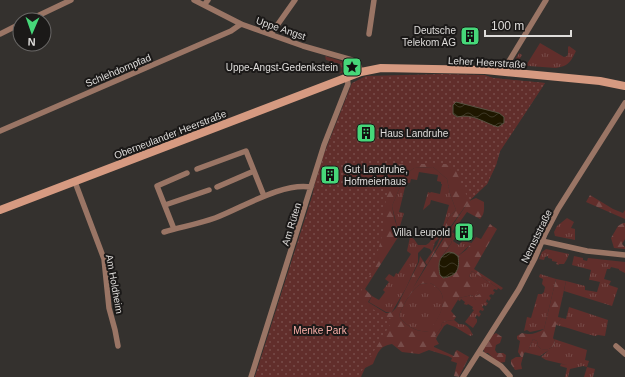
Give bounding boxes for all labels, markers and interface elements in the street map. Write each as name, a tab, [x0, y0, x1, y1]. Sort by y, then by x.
north arrow	[12, 12, 52, 52]
scale bar	[485, 12, 571, 38]
street label: Uppe Angst	[255, 15, 307, 42]
text: 100 m	[491, 19, 524, 33]
place label: Deutsche Telekom AG	[402, 25, 456, 48]
building icon: Deutsche Telekom AG	[459, 25, 481, 47]
text: N	[27, 36, 36, 48]
street label: Schlehdornpfad	[84, 52, 153, 89]
street label: Leher Heerstraße	[448, 55, 527, 70]
place icon: Uppe-Angst-Gedenkstein	[341, 56, 363, 78]
place label: Uppe-Angst-Gedenkstein	[226, 62, 338, 73]
street label: Oberneulander Heerstraße	[112, 108, 228, 161]
building icon: Haus Landruhe	[355, 122, 377, 144]
place label: Haus Landruhe	[380, 128, 449, 139]
building icon: Gut Landruhe, Hofmeierhaus	[319, 164, 341, 186]
place label: Gut Landruhe, Hofmeierhaus	[344, 164, 408, 187]
street label: Am Rüten	[280, 201, 303, 247]
street label: Nernststraße	[519, 207, 554, 265]
building icon: Villa Leupold	[453, 221, 475, 243]
place label: Villa Leupold	[393, 227, 450, 238]
street label: Am Holdheim	[104, 254, 125, 315]
park label: Menke Park	[293, 325, 348, 336]

